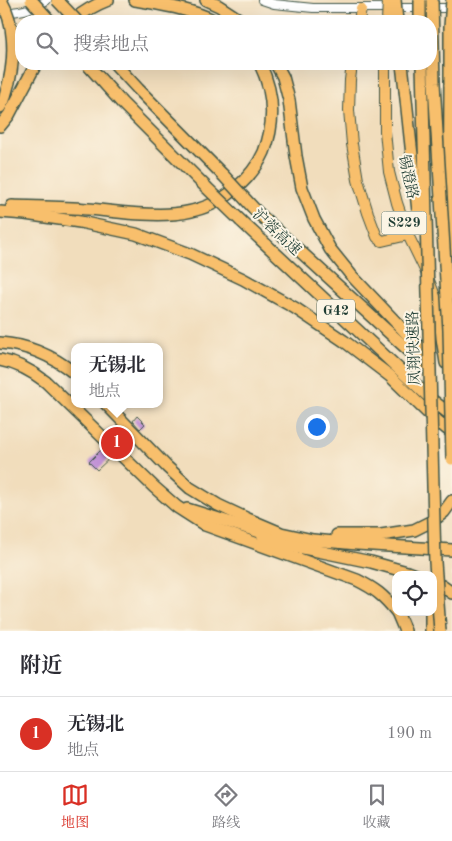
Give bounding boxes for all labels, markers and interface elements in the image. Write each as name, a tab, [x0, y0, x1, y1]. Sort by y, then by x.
search box	[15, 15, 437, 70]
icon: search	[33, 29, 61, 57]
text: 搜索地点	[73, 36, 149, 55]
street label: 锡澄路	[395, 153, 421, 201]
street label: 沪蓉高速	[249, 206, 304, 259]
road number: S229	[382, 212, 426, 234]
road number: G42	[317, 300, 355, 322]
street label: 凤翔快速路	[404, 310, 424, 386]
popup	[71, 343, 163, 408]
text: 无锡北	[88, 357, 146, 376]
text: 地点	[88, 384, 121, 400]
your location	[304, 414, 330, 440]
pin: 1	[101, 424, 133, 462]
map controls	[392, 571, 437, 616]
button: locate	[392, 571, 437, 616]
text: 附近	[20, 656, 62, 677]
text: 无锡北	[67, 716, 124, 735]
text: 1	[31, 726, 41, 742]
text: 190 m	[387, 726, 432, 742]
text: 地点	[67, 743, 99, 759]
tab: 地图	[61, 781, 89, 832]
tab: 路线	[212, 781, 240, 832]
tab: 收藏	[363, 781, 391, 832]

